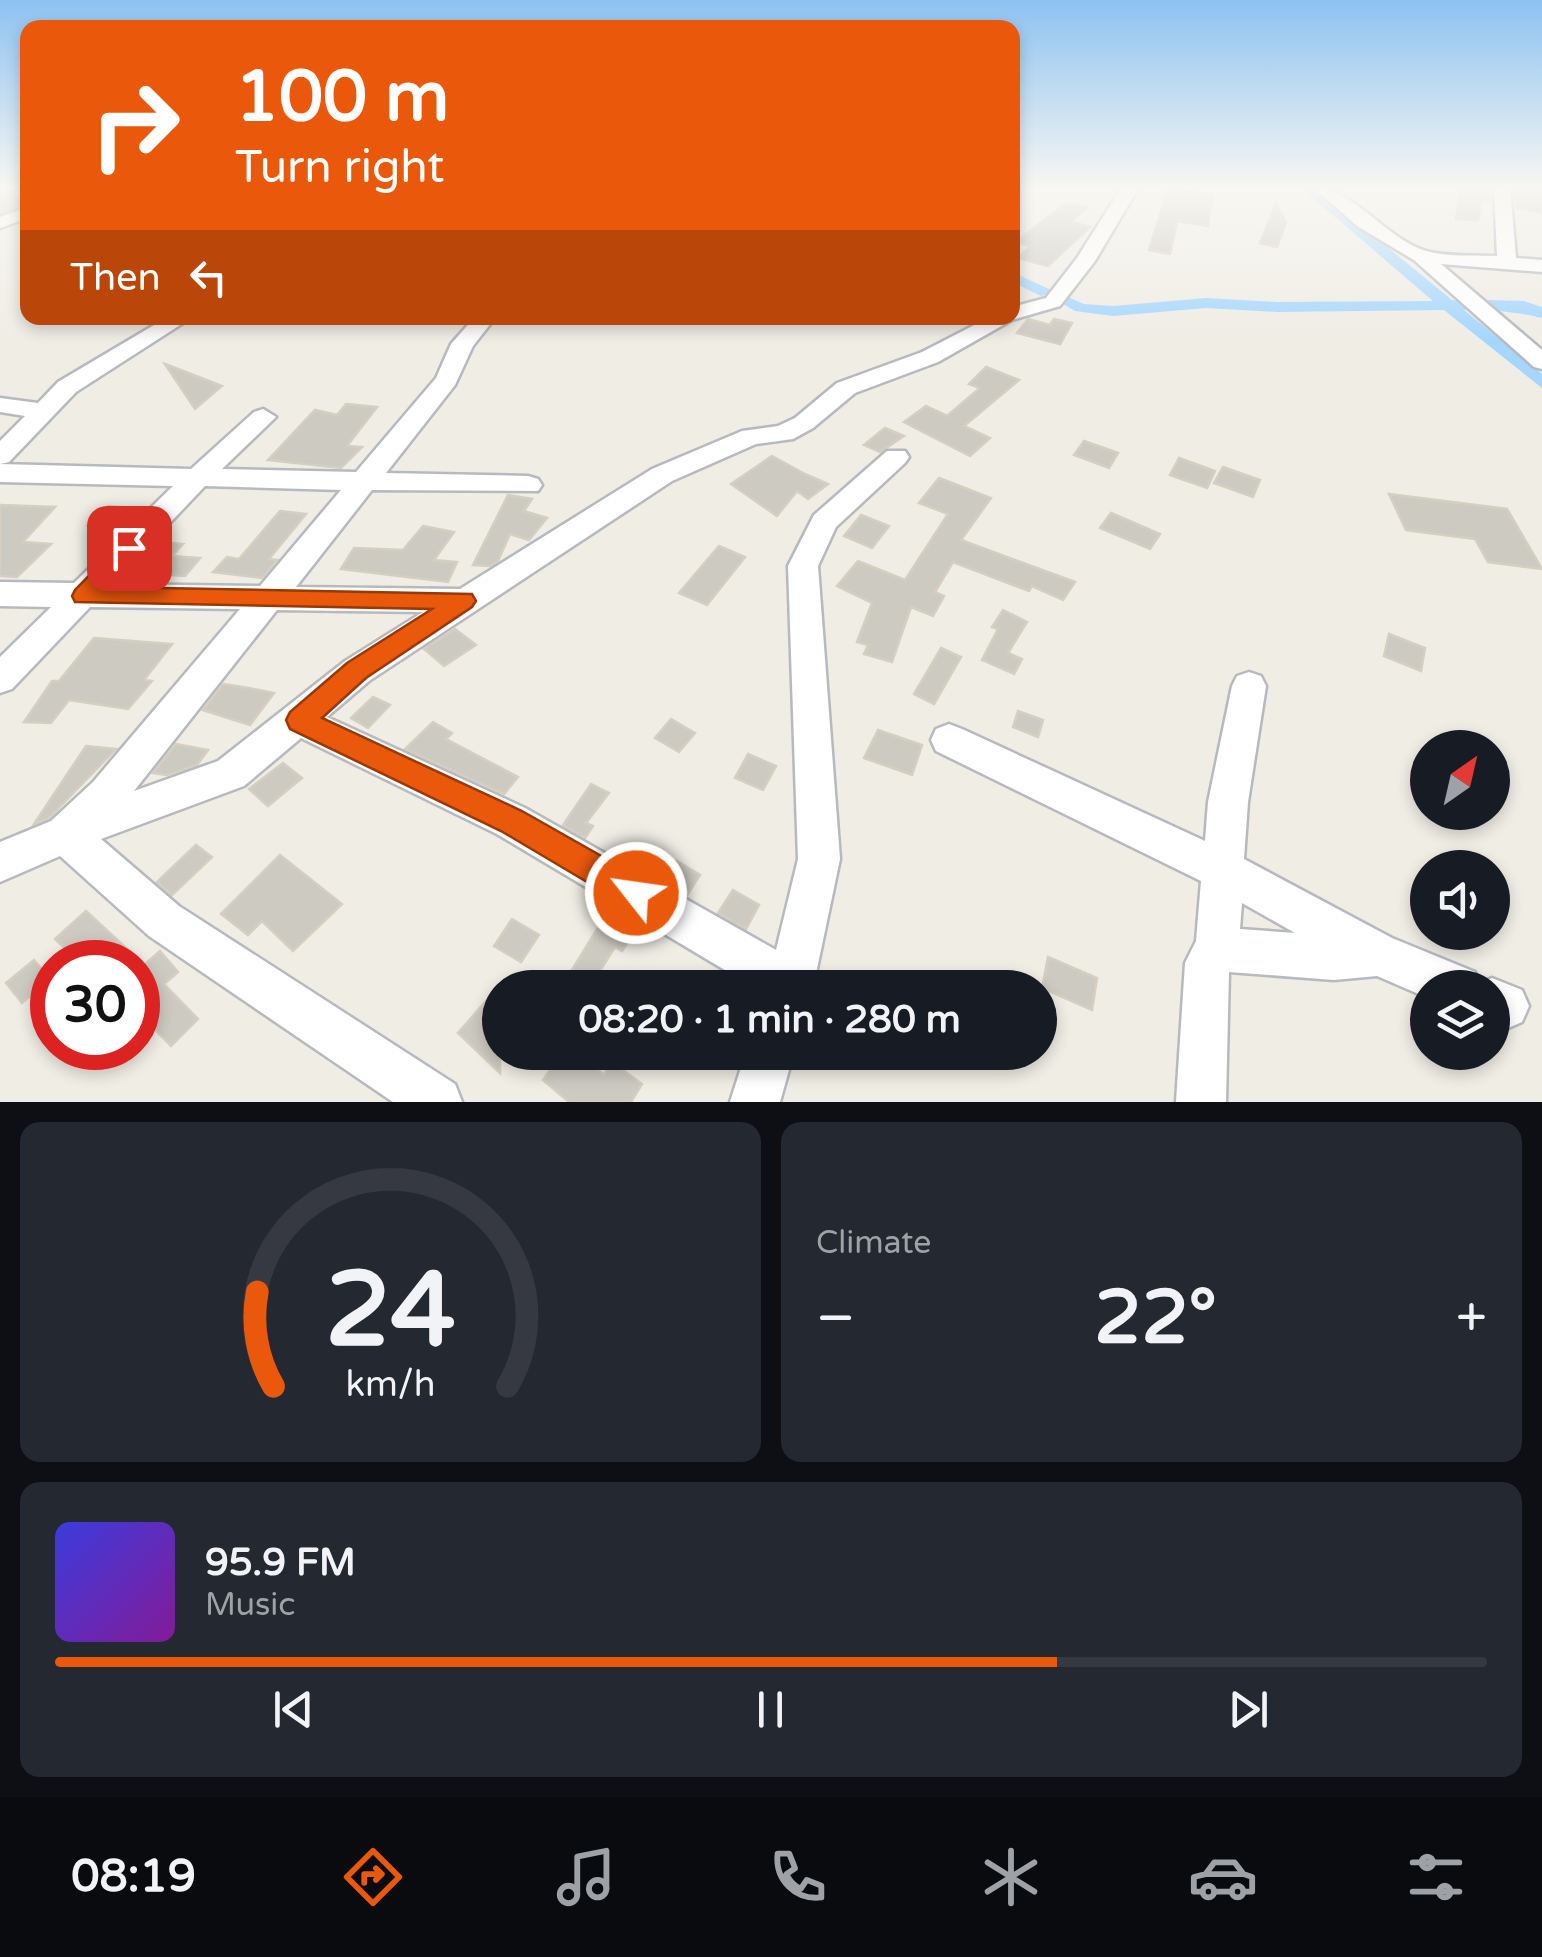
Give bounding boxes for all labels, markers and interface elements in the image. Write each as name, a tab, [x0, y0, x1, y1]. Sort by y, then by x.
text: 100 m	[235, 56, 449, 140]
icon: right	[70, 60, 200, 190]
text: Turn right	[235, 141, 444, 195]
icon: left	[181, 250, 236, 305]
text: Then	[70, 255, 161, 301]
pin	[87, 506, 172, 591]
icon: arrive	[102, 521, 157, 576]
north arrow	[1410, 730, 1510, 830]
map controls	[1410, 730, 1510, 1070]
position arrow	[584, 841, 688, 945]
button: sound	[1410, 850, 1510, 950]
speed limit sign: 30	[30, 940, 160, 1070]
button: layers	[1410, 970, 1510, 1070]
text: 08:20 · 1 min · 280 m	[578, 997, 961, 1043]
text: Climate	[816, 1224, 931, 1262]
text: 24	[325, 1249, 456, 1374]
text: 22°	[1094, 1273, 1217, 1363]
text: −	[816, 1286, 855, 1352]
text: +	[1456, 1286, 1487, 1352]
text: km/h	[346, 1363, 435, 1406]
text: 95.9 FM	[205, 1540, 356, 1586]
text: Music	[205, 1586, 295, 1624]
icon: previous	[266, 1682, 321, 1737]
icon: pause	[743, 1682, 798, 1737]
icon: next	[1221, 1682, 1276, 1737]
icon: directions	[338, 1842, 408, 1912]
icon: music	[551, 1842, 621, 1912]
icon: phone	[763, 1842, 833, 1912]
icon: climate	[976, 1842, 1046, 1912]
icon: car	[1188, 1842, 1258, 1912]
icon: filters	[1401, 1842, 1471, 1912]
text: 08:19	[71, 1850, 196, 1904]

